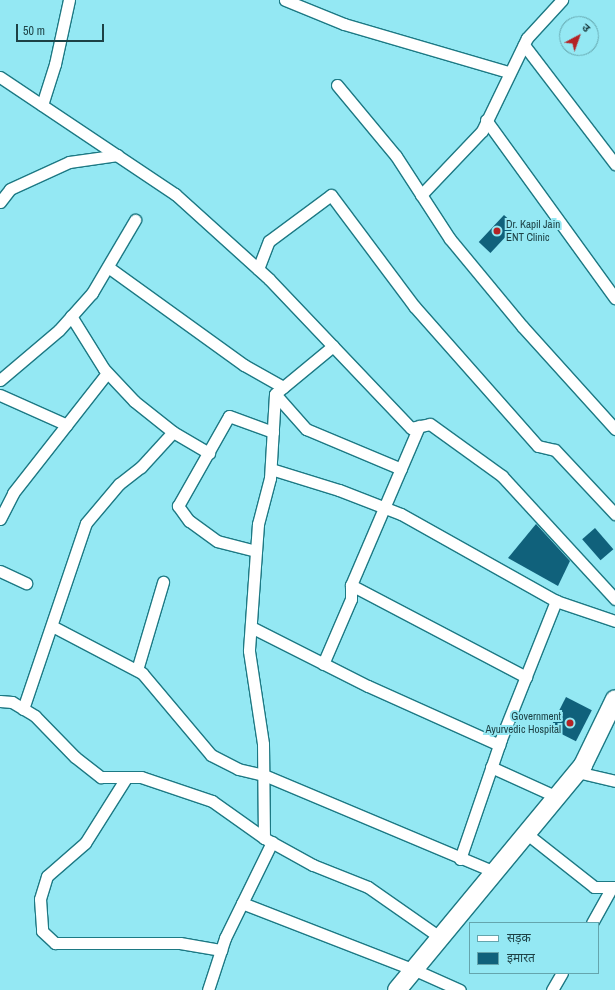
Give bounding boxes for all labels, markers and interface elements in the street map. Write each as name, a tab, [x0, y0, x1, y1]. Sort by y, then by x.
scale bar	[18, 16, 106, 42]
north arrow	[559, 16, 599, 56]
text: उ	[579, 20, 593, 35]
text: 50 m	[23, 23, 45, 39]
place label: Dr. Kapil Jain ENT Clinic	[506, 218, 560, 244]
marker: Dr. Kapil Jain ENT Clinic	[491, 225, 503, 237]
place label: Government Ayurvedic Hospital	[485, 710, 561, 736]
marker: Government Ayurvedic Hospital	[564, 717, 576, 729]
legend	[469, 922, 599, 974]
text: सड़क	[507, 930, 531, 946]
text: इमारत	[507, 950, 535, 966]

